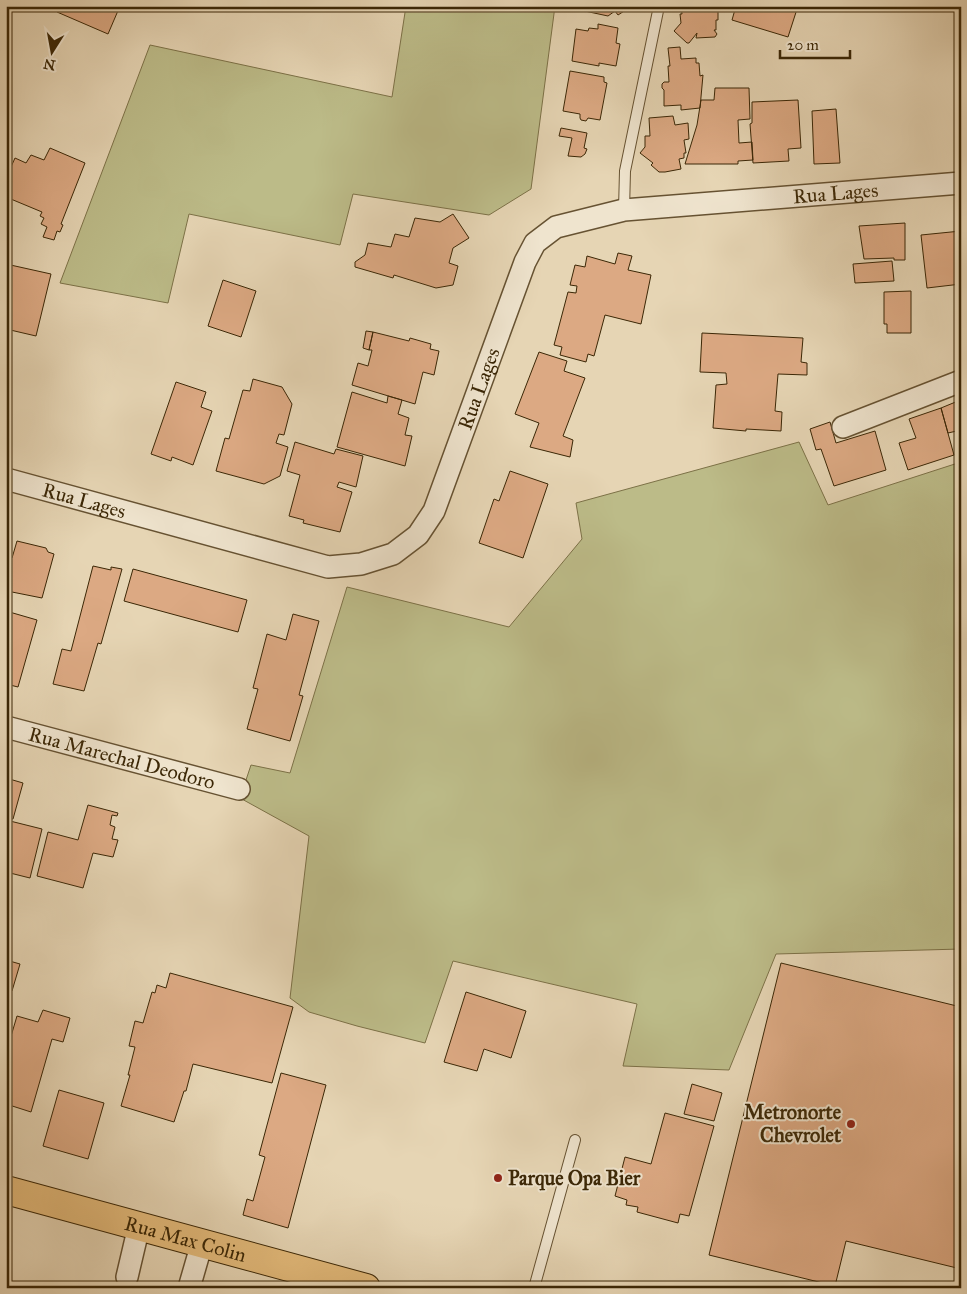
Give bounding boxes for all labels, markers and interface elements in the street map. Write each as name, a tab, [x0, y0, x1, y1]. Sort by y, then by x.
north arrow	[28, 28, 78, 78]
scale bar	[780, 28, 850, 60]
text: 20 m	[787, 36, 819, 54]
text: N	[42, 55, 57, 74]
street label: Rua Lages	[792, 178, 879, 208]
street label: Rua Lages	[453, 344, 505, 433]
street label: Rua Lages	[40, 478, 129, 523]
street label: Rua Marechal Deodoro	[26, 722, 218, 794]
place label: Metronorte Chevrolet	[744, 1100, 842, 1147]
marker: Metronorte Chevrolet	[845, 1118, 857, 1130]
place label: Parque Opa Bier	[508, 1166, 641, 1191]
marker: Parque Opa Bier	[492, 1172, 504, 1184]
street label: Rua Max Colin	[122, 1211, 249, 1267]

